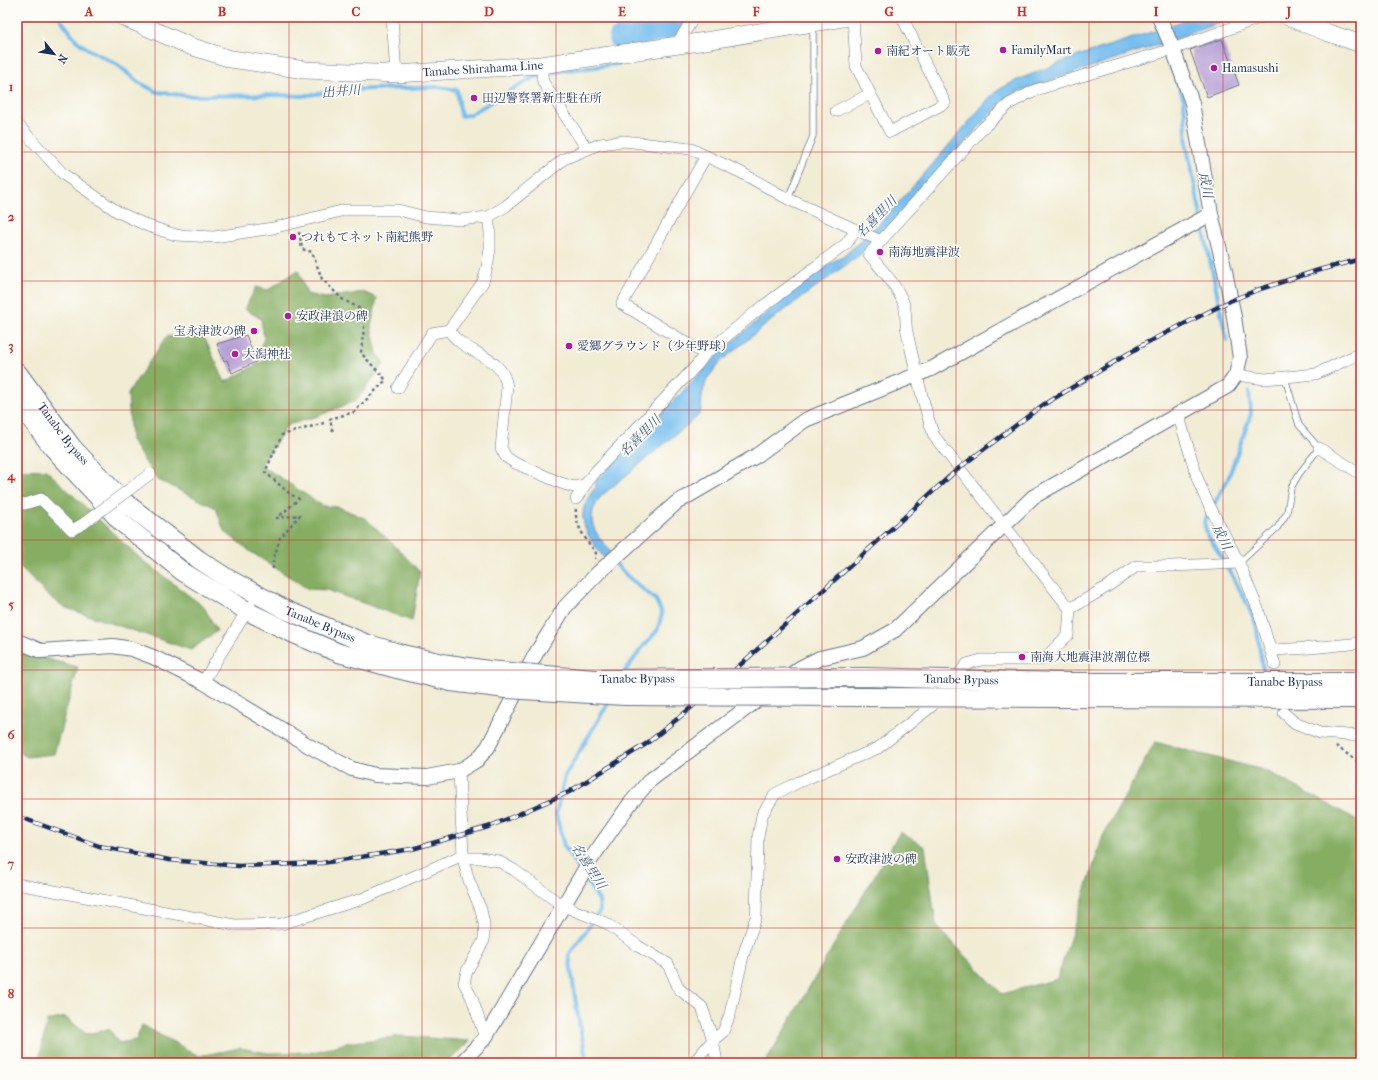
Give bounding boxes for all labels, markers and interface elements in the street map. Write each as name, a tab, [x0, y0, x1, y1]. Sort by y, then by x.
text: A	[84, 4, 94, 19]
text: B	[218, 4, 227, 19]
text: C	[352, 4, 361, 19]
text: D	[484, 4, 494, 19]
text: E	[618, 4, 626, 19]
text: F	[752, 4, 760, 19]
text: G	[884, 4, 894, 19]
text: H	[1017, 4, 1028, 19]
text: I	[1153, 4, 1159, 19]
text: J	[1285, 4, 1292, 20]
north arrow	[34, 34, 74, 74]
place label: FamilyMart	[1011, 43, 1072, 57]
place label: 南紀オート販売	[886, 44, 970, 58]
marker: FamilyMart	[998, 45, 1008, 55]
marker: 南紀オート販売	[873, 46, 883, 56]
text: N	[54, 52, 70, 66]
street label: Tanabe Shirahama Line	[422, 58, 544, 79]
place label: Hamasushi	[1222, 61, 1279, 75]
marker: Hamasushi	[1209, 63, 1219, 73]
text: 1	[9, 79, 14, 94]
water label: 出井川	[321, 82, 363, 100]
place label: 田辺警察署新庄駐在所	[482, 91, 602, 105]
marker: 田辺警察署新庄駐在所	[469, 93, 479, 103]
water label: 成川	[1196, 171, 1216, 201]
water label: 名喜里川	[853, 192, 901, 241]
text: 2	[8, 209, 15, 224]
place label: つれもてネット南紀熊野	[301, 230, 433, 244]
marker: つれもてネット南紀熊野	[288, 232, 298, 242]
place label: 南海地震津波	[888, 245, 960, 259]
marker: 南海地震津波	[875, 247, 885, 257]
place label: 安政津浪の碑	[296, 309, 368, 323]
marker: 安政津浪の碑	[283, 311, 293, 321]
place label: 宝永津波の碑	[174, 324, 246, 338]
marker: 宝永津波の碑	[249, 326, 259, 336]
text: 3	[8, 338, 14, 354]
place label: 愛郷グラウンド（少年野球）	[577, 339, 733, 353]
marker: 愛郷グラウンド（少年野球）	[564, 341, 574, 351]
place label: 大潟神社	[243, 347, 291, 361]
marker: 大潟神社	[230, 349, 240, 359]
street label: Tanabe Bypass	[35, 400, 92, 468]
water label: 名喜里川	[616, 411, 665, 460]
text: 4	[6, 468, 16, 484]
water label: 成川	[1210, 522, 1235, 554]
text: 5	[8, 597, 14, 612]
street label: Tanabe Bypass	[283, 603, 358, 645]
place label: 南海大地震津波潮位標	[1030, 650, 1150, 664]
marker: 南海大地震津波潮位標	[1017, 652, 1027, 662]
street label: Tanabe Bypass	[599, 671, 675, 686]
street label: Tanabe Bypass	[923, 672, 999, 687]
street label: Tanabe Bypass	[1247, 675, 1323, 689]
text: 6	[7, 727, 15, 742]
water label: 名喜里川	[569, 840, 611, 894]
place label: 安政津波の碑	[845, 852, 917, 866]
marker: 安政津波の碑	[832, 854, 842, 864]
text: 7	[7, 856, 15, 871]
text: 8	[8, 986, 15, 1001]

